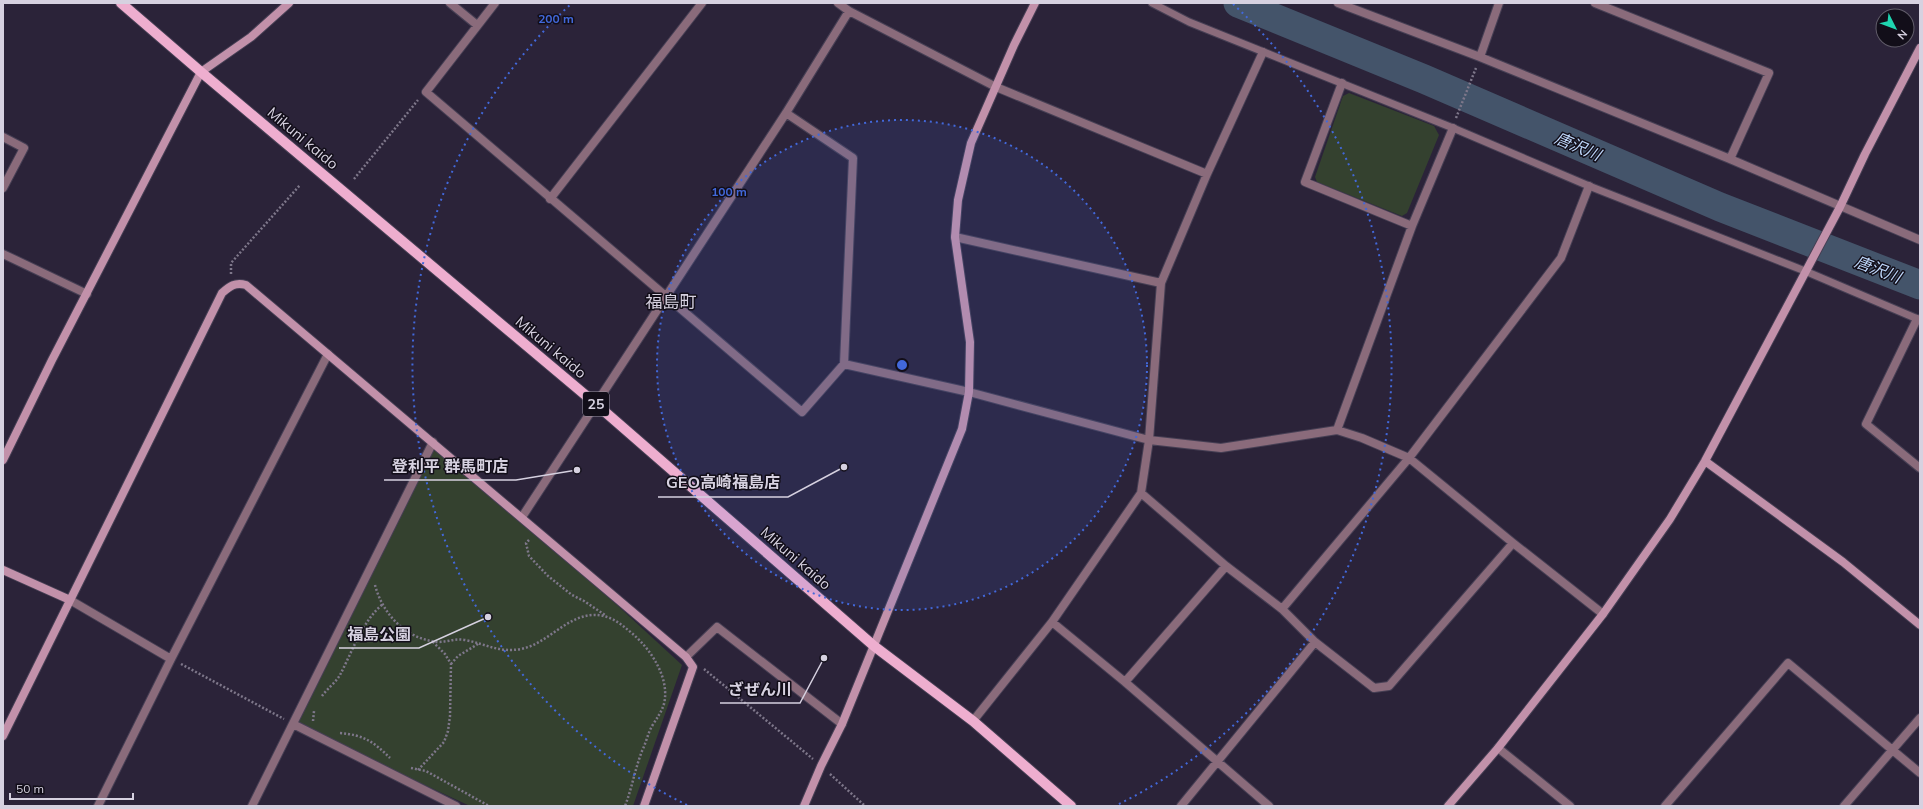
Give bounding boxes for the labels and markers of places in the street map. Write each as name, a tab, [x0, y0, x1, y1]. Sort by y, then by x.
centre of rings	[895, 358, 909, 372]
callout: 登利平 群馬町店	[384, 452, 516, 480]
callout: GEO高崎福島店	[658, 469, 788, 497]
callout: 福島公園	[339, 620, 419, 648]
callout: ざぜん川	[720, 675, 800, 703]

